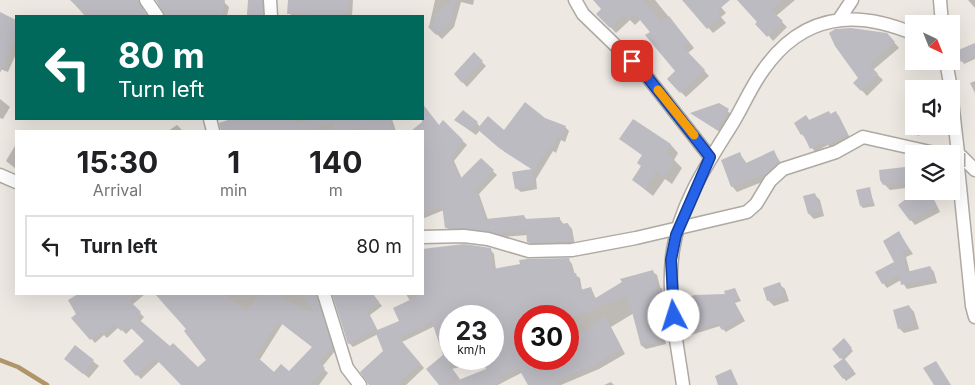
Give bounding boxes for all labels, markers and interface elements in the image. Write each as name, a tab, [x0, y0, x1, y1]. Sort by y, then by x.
north arrow	[905, 15, 960, 70]
map controls	[905, 15, 960, 200]
text: 80 m	[118, 34, 205, 76]
icon: left	[35, 35, 100, 100]
pin	[611, 40, 653, 82]
icon: arrive	[618, 47, 646, 75]
text: Turn left	[118, 76, 204, 102]
button: sound	[905, 80, 960, 135]
text: 15:30	[77, 144, 158, 180]
text: 1	[227, 144, 240, 180]
text: 140	[309, 144, 362, 180]
button: layers	[905, 145, 960, 200]
text: Arrival	[93, 180, 142, 200]
text: min	[220, 180, 247, 200]
text: m	[329, 180, 343, 200]
icon: left	[37, 232, 65, 260]
text: Turn left	[80, 235, 158, 258]
text: 80 m	[356, 235, 402, 258]
position arrow	[647, 289, 699, 341]
speed limit sign: 30	[514, 305, 579, 370]
text: 23	[456, 316, 487, 346]
text: km/h	[457, 342, 486, 357]

